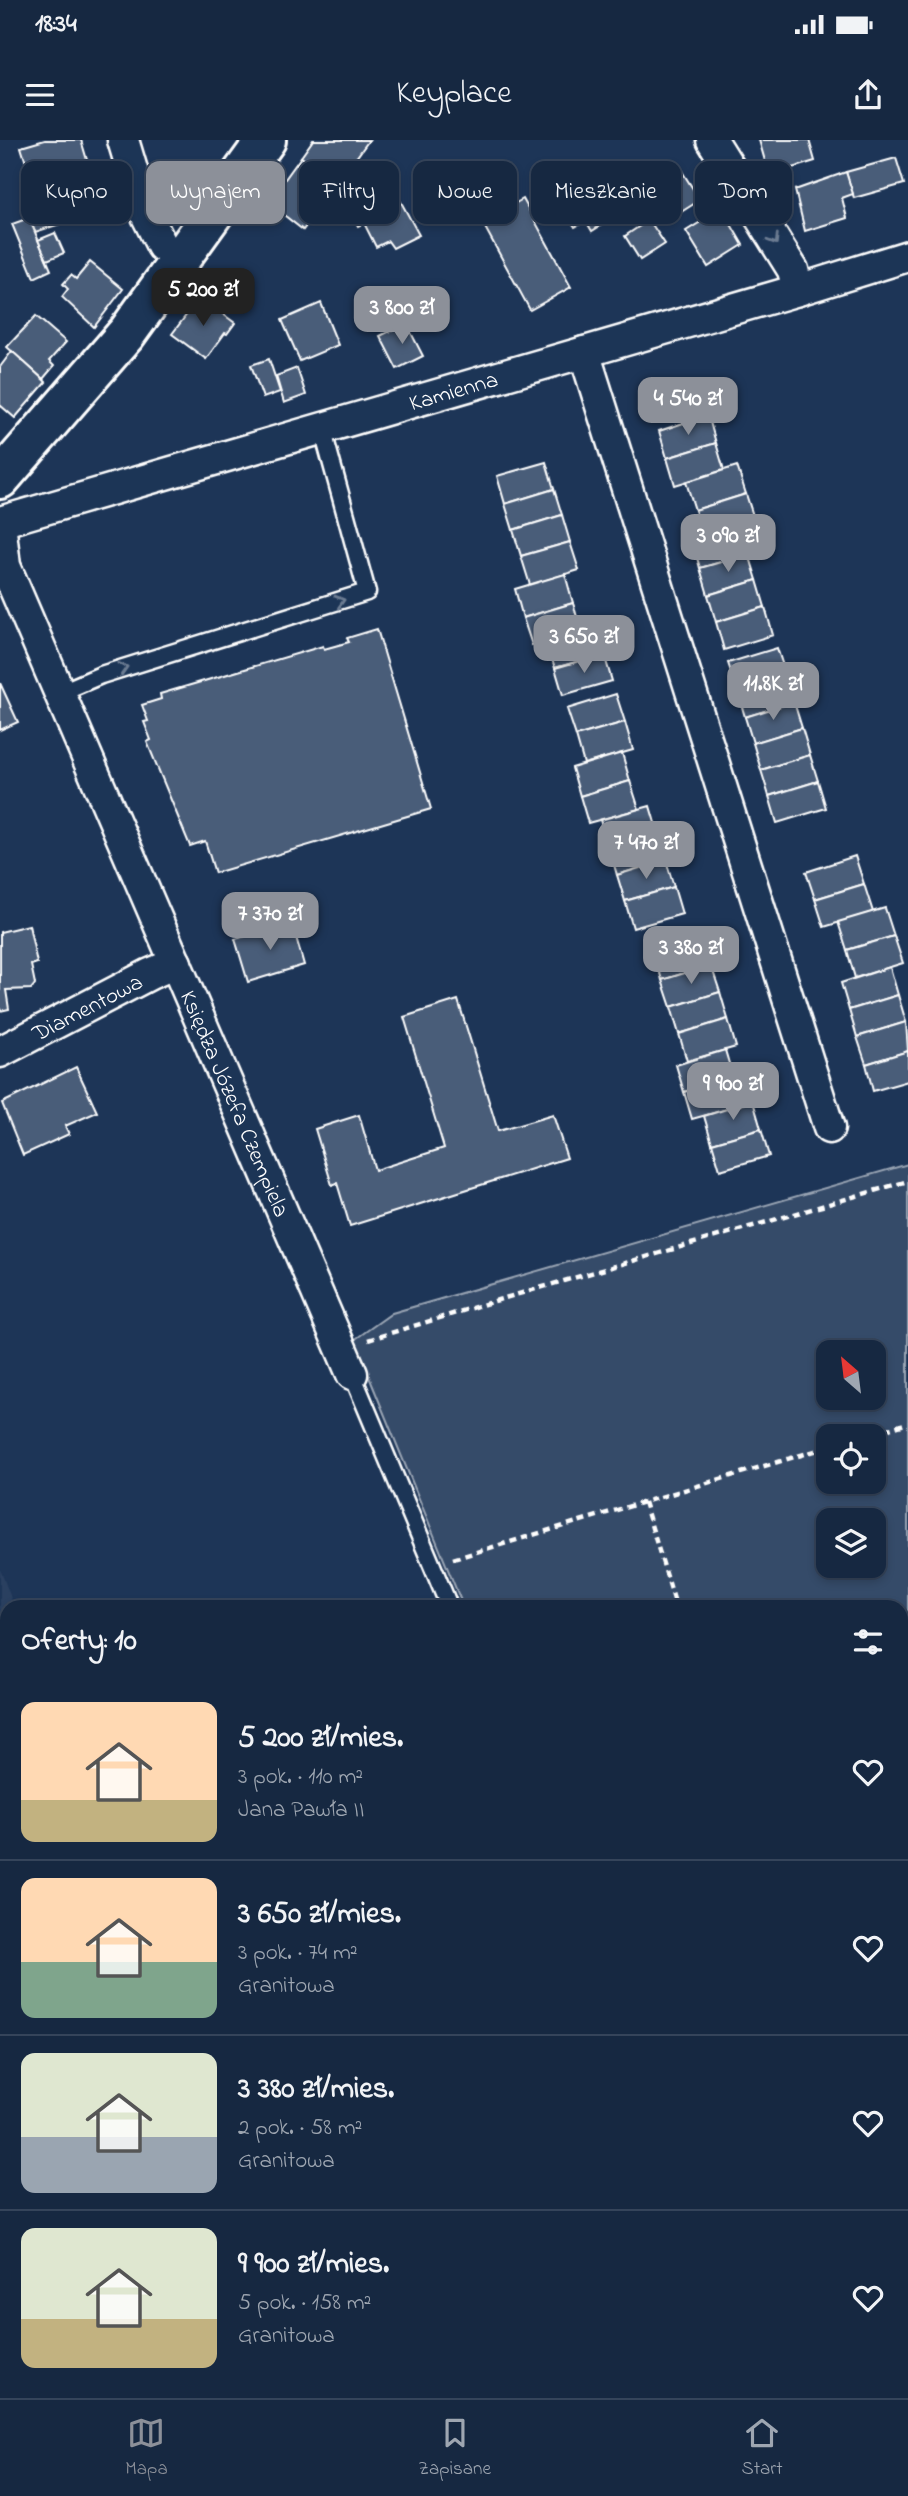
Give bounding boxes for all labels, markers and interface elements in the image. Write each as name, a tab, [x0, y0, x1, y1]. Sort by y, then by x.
text: 18:34	[35, 6, 77, 44]
text: Keyplace	[396, 71, 512, 118]
icon: menu	[21, 76, 59, 114]
icon: share	[849, 76, 887, 114]
chip: Kupno	[21, 161, 132, 224]
chip: Wynajem	[146, 161, 285, 224]
chip: Filtry	[299, 161, 399, 224]
chip: Nowe	[413, 161, 517, 224]
chip: Mieszkanie	[531, 161, 681, 224]
chip: Dom	[695, 161, 792, 224]
one-way arrow	[765, 232, 778, 245]
pin: 5 200 zł	[131, 268, 275, 328]
text: 5 200 zł	[168, 274, 238, 307]
pin: 3 800 zł	[330, 286, 474, 346]
text: 3 800 zł	[370, 292, 434, 325]
street label: Kamienna	[406, 364, 502, 421]
pin: 4 540 zł	[616, 378, 760, 437]
text: 4 540 zł	[654, 383, 722, 416]
pin: 3 090 zł	[656, 514, 800, 574]
text: 3 090 zł	[697, 520, 759, 553]
one-way arrow	[333, 594, 345, 609]
pin: 3 650 zł	[512, 616, 656, 675]
text: 3 650 zł	[549, 621, 619, 654]
one-way arrow	[116, 662, 128, 677]
pin: 11.8K zł	[701, 662, 845, 722]
text: 11.8K zł	[743, 668, 803, 701]
pin: 7 470 zł	[574, 822, 718, 881]
text: 7 470 zł	[614, 827, 678, 860]
pin: 7 370 zł	[198, 892, 342, 952]
text: 7 370 zł	[238, 898, 302, 931]
pin: 3 380 zł	[619, 926, 763, 986]
text: 3 380 zł	[659, 932, 723, 965]
street label: Diamentowa	[26, 967, 149, 1052]
street label: Księdza Józefa Czempiela	[170, 986, 297, 1223]
pin: 9 900 zł	[661, 1062, 805, 1122]
text: 9 900 zł	[703, 1068, 763, 1101]
north arrow	[816, 1340, 886, 1410]
map controls	[816, 1340, 886, 1578]
button: locate	[816, 1424, 886, 1494]
button: layers	[816, 1508, 886, 1578]
text: Oferty: 10	[21, 1620, 137, 1664]
icon: filters	[849, 1623, 887, 1661]
text: 5 200 zł/mies.	[238, 1717, 403, 1761]
icon: home	[77, 1730, 161, 1814]
icon: heart	[849, 1753, 887, 1791]
text: 3 pok. · 110 m²	[238, 1761, 363, 1794]
text: Jana Pawła II	[238, 1794, 364, 1827]
text: 3 650 zł/mies.	[238, 1893, 401, 1937]
icon: home	[77, 1906, 161, 1990]
icon: heart	[849, 1929, 887, 1967]
text: 3 pok. · 74 m²	[238, 1937, 358, 1970]
text: Granitowa	[238, 1970, 335, 2003]
text: 3 380 zł/mies.	[238, 2068, 394, 2112]
icon: home	[77, 2081, 161, 2165]
icon: heart	[849, 2104, 887, 2142]
text: 2 pok. · 58 m²	[238, 2112, 362, 2145]
text: Granitowa	[238, 2145, 335, 2178]
text: 9 900 zł/mies.	[238, 2243, 389, 2287]
icon: home	[77, 2256, 161, 2340]
icon: heart	[849, 2279, 887, 2317]
text: 5 pok. · 158 m²	[238, 2287, 371, 2320]
text: Granitowa	[238, 2320, 335, 2353]
tab: Mapa	[125, 2414, 168, 2483]
tab: Zapisane	[418, 2414, 491, 2483]
tab: Start	[742, 2414, 783, 2483]

